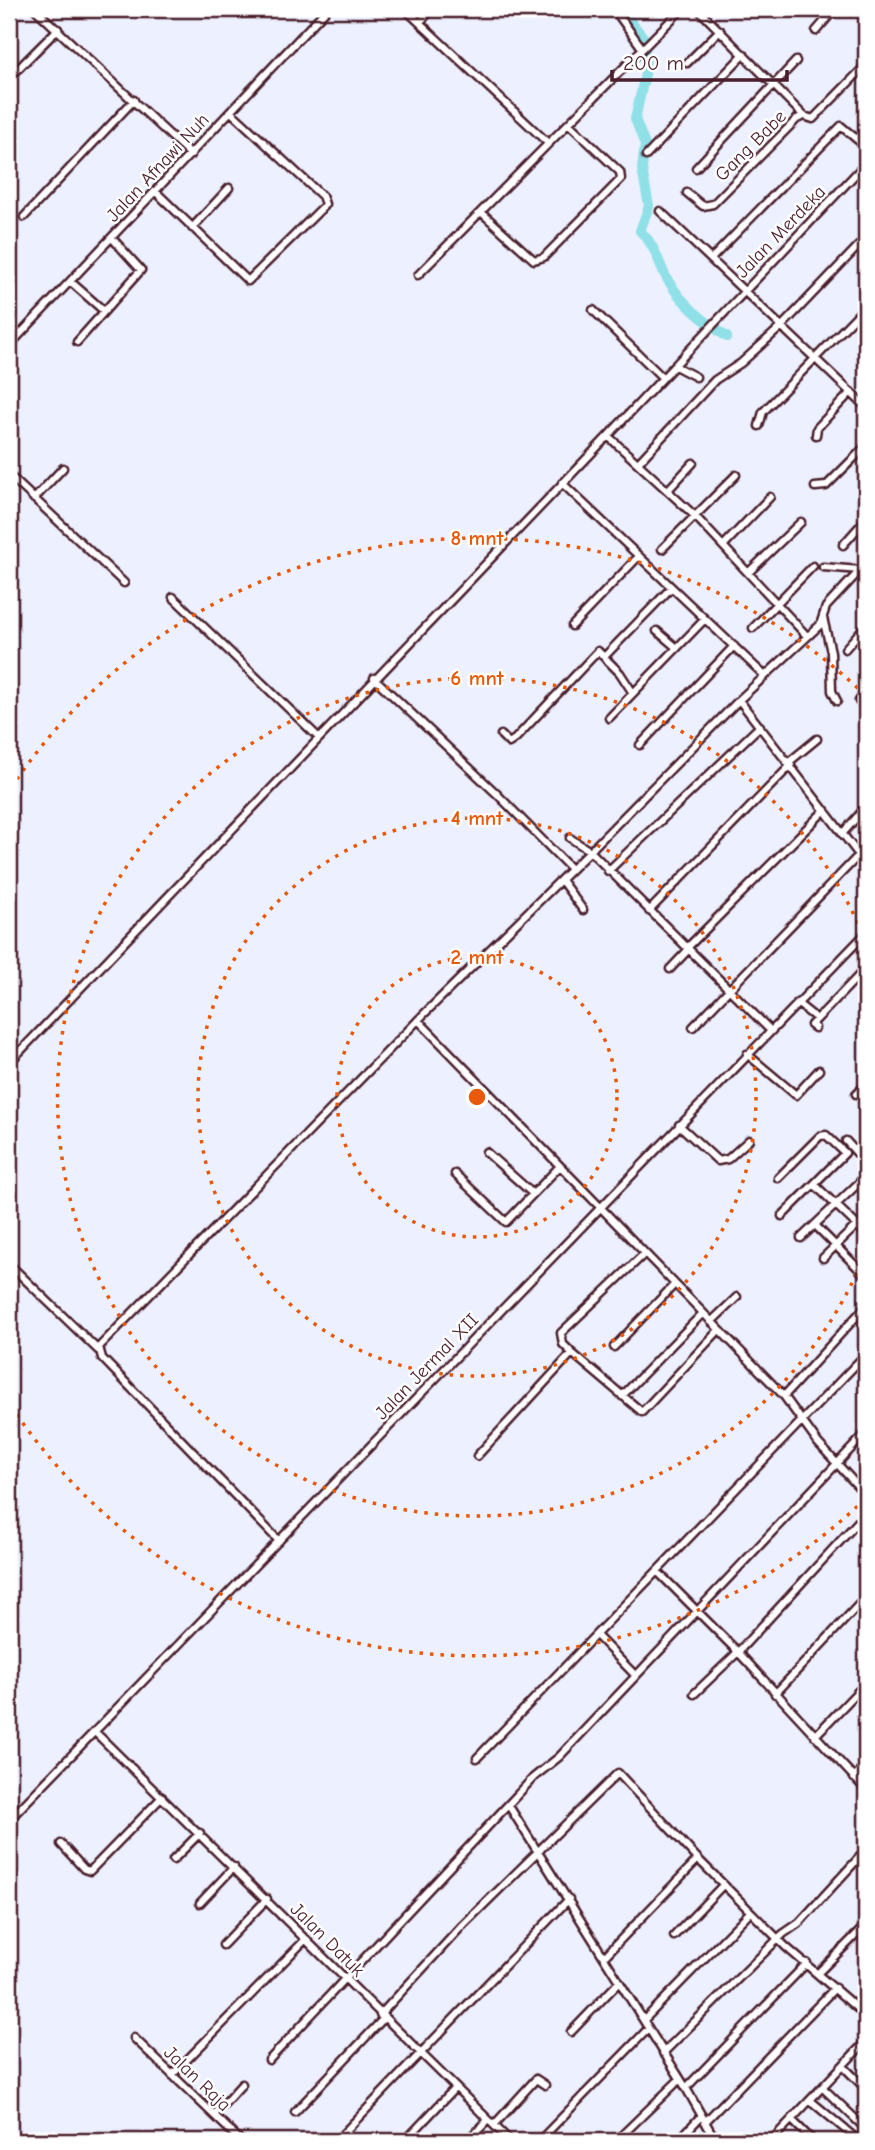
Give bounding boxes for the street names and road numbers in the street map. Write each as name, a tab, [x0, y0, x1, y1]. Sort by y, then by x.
street label: Gang Babe	[711, 106, 791, 186]
street label: Jalan Afnawi Nuh	[102, 109, 214, 227]
street label: Jalan Merdeka	[731, 181, 830, 282]
street label: Jalan Jermal XII	[371, 1309, 483, 1424]
street label: Jalan Datuk	[286, 1898, 369, 1982]
street label: Jalan Raja	[159, 2041, 235, 2116]

